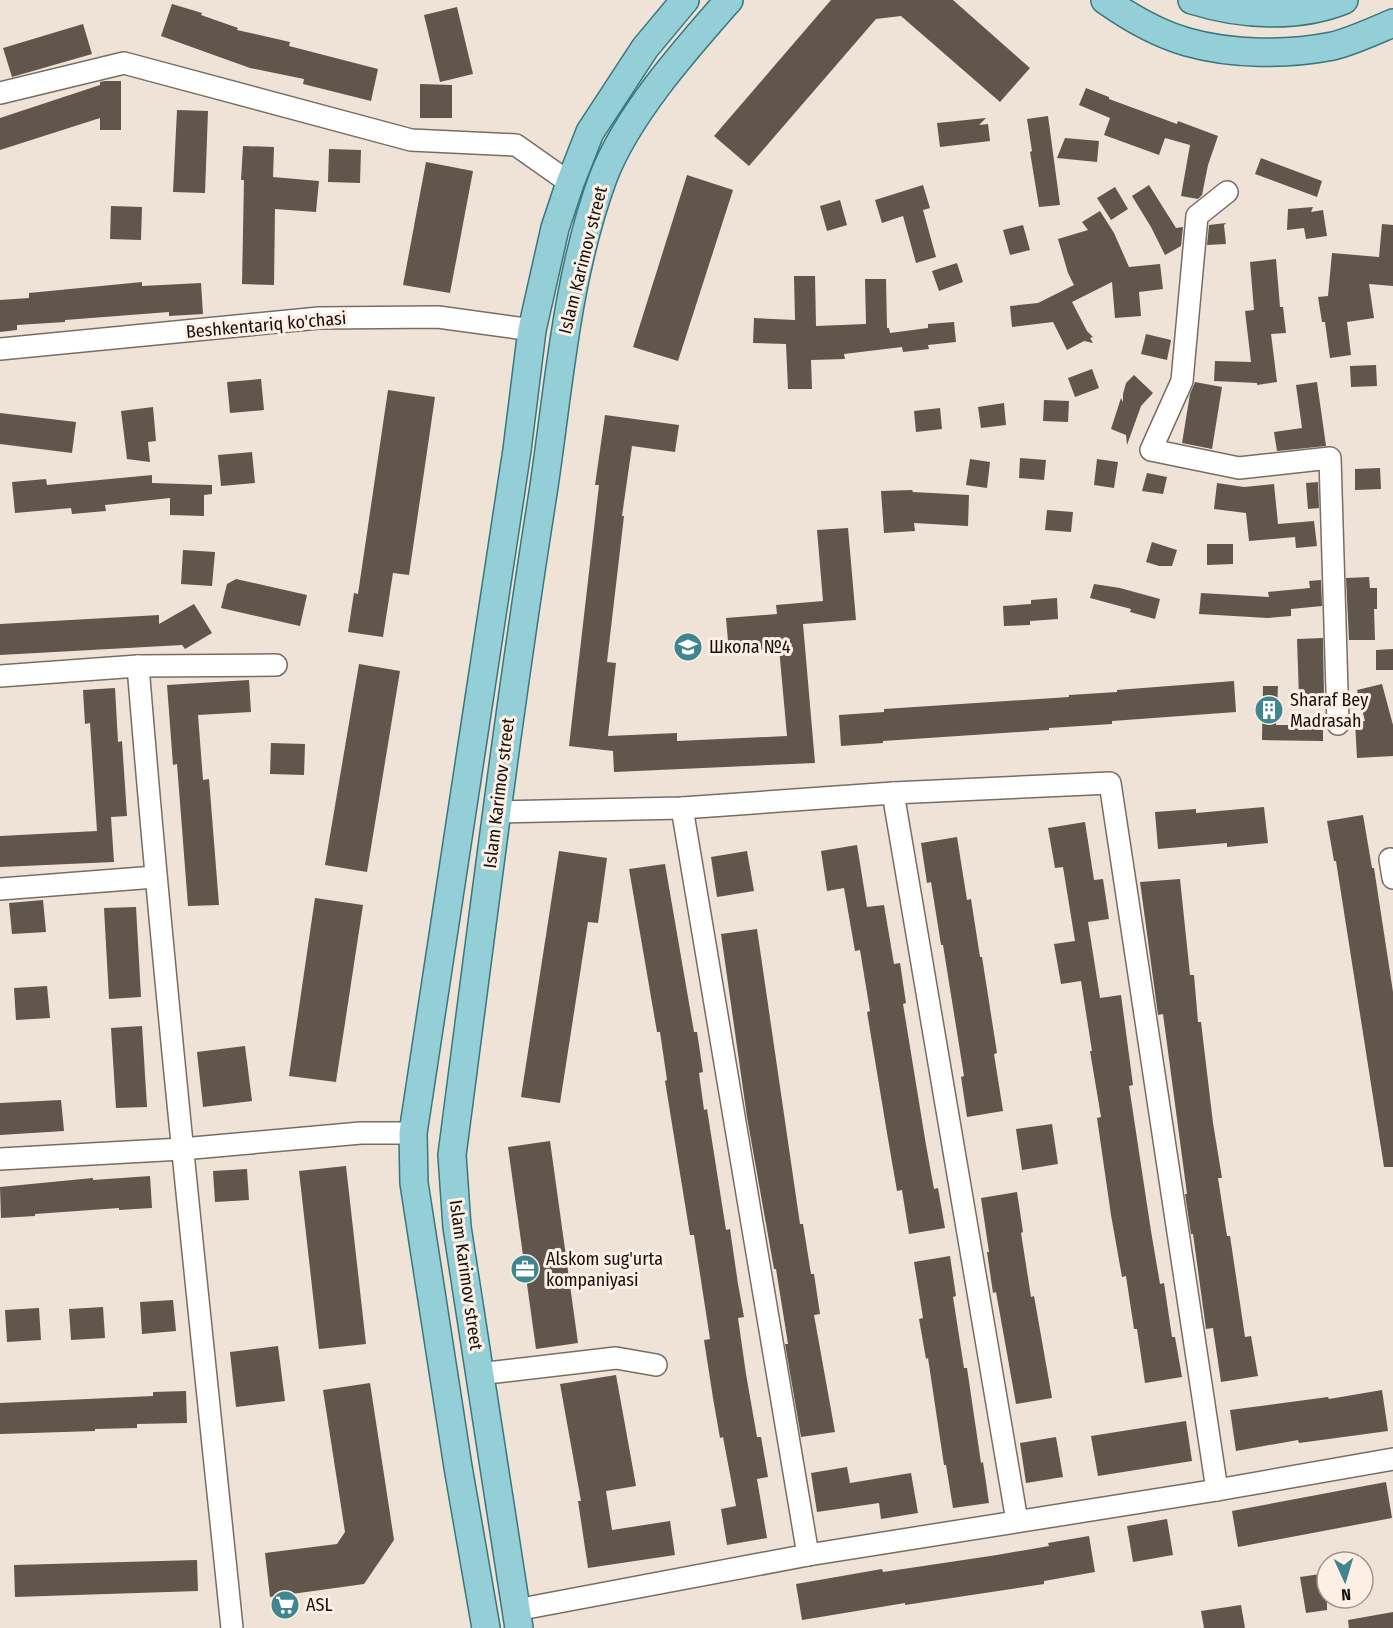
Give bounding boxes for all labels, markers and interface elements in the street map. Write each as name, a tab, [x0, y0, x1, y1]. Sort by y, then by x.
street label: Islam Karimov street	[554, 184, 612, 336]
street label: Beshkentariq ko'chasi	[185, 307, 347, 343]
school or university icon: Школа №4	[672, 631, 704, 663]
place label: Школа №4	[709, 636, 791, 658]
place label: Sharaf Bey Madrasah	[1290, 689, 1368, 732]
building icon: Sharaf Bey Madrasah	[1253, 694, 1285, 726]
street label: Islam Karimov street	[479, 716, 519, 870]
street label: Islam Karimov street	[445, 1198, 487, 1352]
place label: Alskom sug'urta kompaniyasi	[546, 1248, 663, 1291]
office icon: Alskom sug'urta kompaniyasi	[509, 1253, 541, 1285]
north arrow	[1315, 1550, 1375, 1610]
text: N	[1341, 1585, 1351, 1604]
supermarket icon: ASL	[269, 1589, 301, 1621]
place label: ASL	[306, 1594, 332, 1616]

